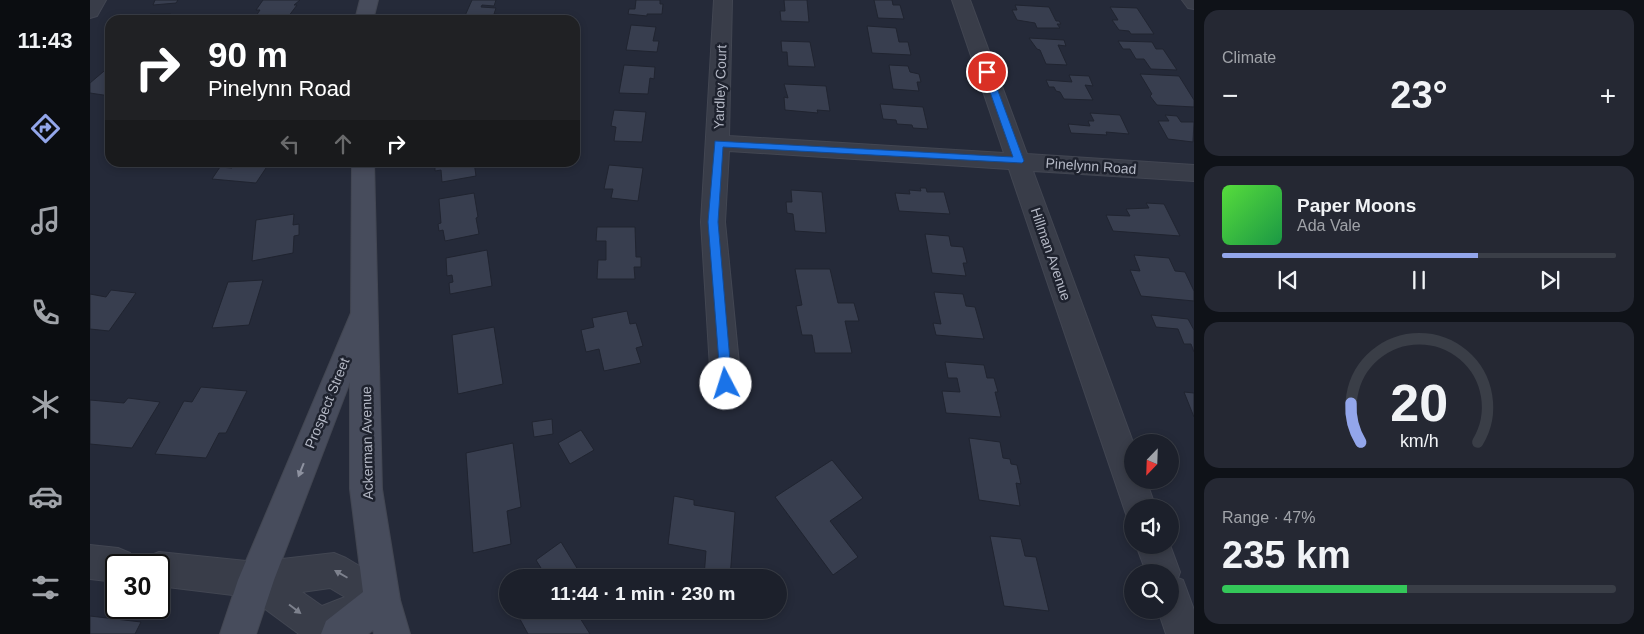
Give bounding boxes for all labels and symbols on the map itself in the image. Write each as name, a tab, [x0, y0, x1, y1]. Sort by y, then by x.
street label: Yardley Court	[711, 44, 729, 130]
pin	[966, 51, 1008, 93]
street label: Pinelynn Road	[1045, 155, 1137, 177]
street label: Hillman Avenue	[1028, 206, 1074, 303]
street label: Prospect Street	[302, 355, 353, 451]
position arrow	[699, 357, 751, 409]
street label: Ackerman Avenue	[358, 386, 376, 500]
north arrow	[1124, 434, 1179, 489]
one-way arrow	[296, 463, 304, 477]
speed limit sign: 30	[105, 554, 170, 619]
one-way arrow	[334, 570, 347, 579]
one-way arrow	[288, 604, 302, 614]

